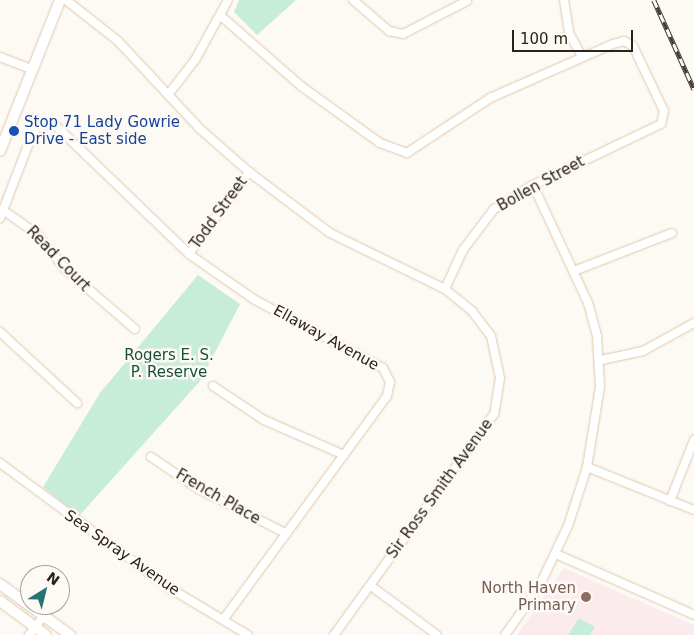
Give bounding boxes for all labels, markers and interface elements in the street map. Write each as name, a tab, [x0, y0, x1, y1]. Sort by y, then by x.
scale bar	[514, 20, 635, 52]
text: 100 m	[520, 30, 568, 48]
place label: Stop 71 Lady Gowrie Drive - East side	[24, 113, 180, 148]
marker: Stop 71 Lady Gowrie Drive - East side	[8, 125, 20, 137]
street label: Bollen Street	[494, 153, 588, 215]
street label: Todd Street	[187, 173, 251, 253]
street label: Read Court	[22, 223, 94, 295]
street label: Ellaway Avenue	[270, 302, 382, 374]
park label: Rogers E. S. P. Reserve	[124, 346, 214, 381]
street label: Sir Ross Smith Avenue	[383, 416, 497, 562]
street label: French Place	[173, 466, 263, 528]
street label: Sea Spray Avenue	[61, 506, 183, 600]
north arrow	[20, 565, 70, 615]
text: N	[44, 569, 63, 589]
place label: North Haven Primary	[481, 579, 576, 614]
marker: North Haven Primary	[580, 591, 592, 603]

